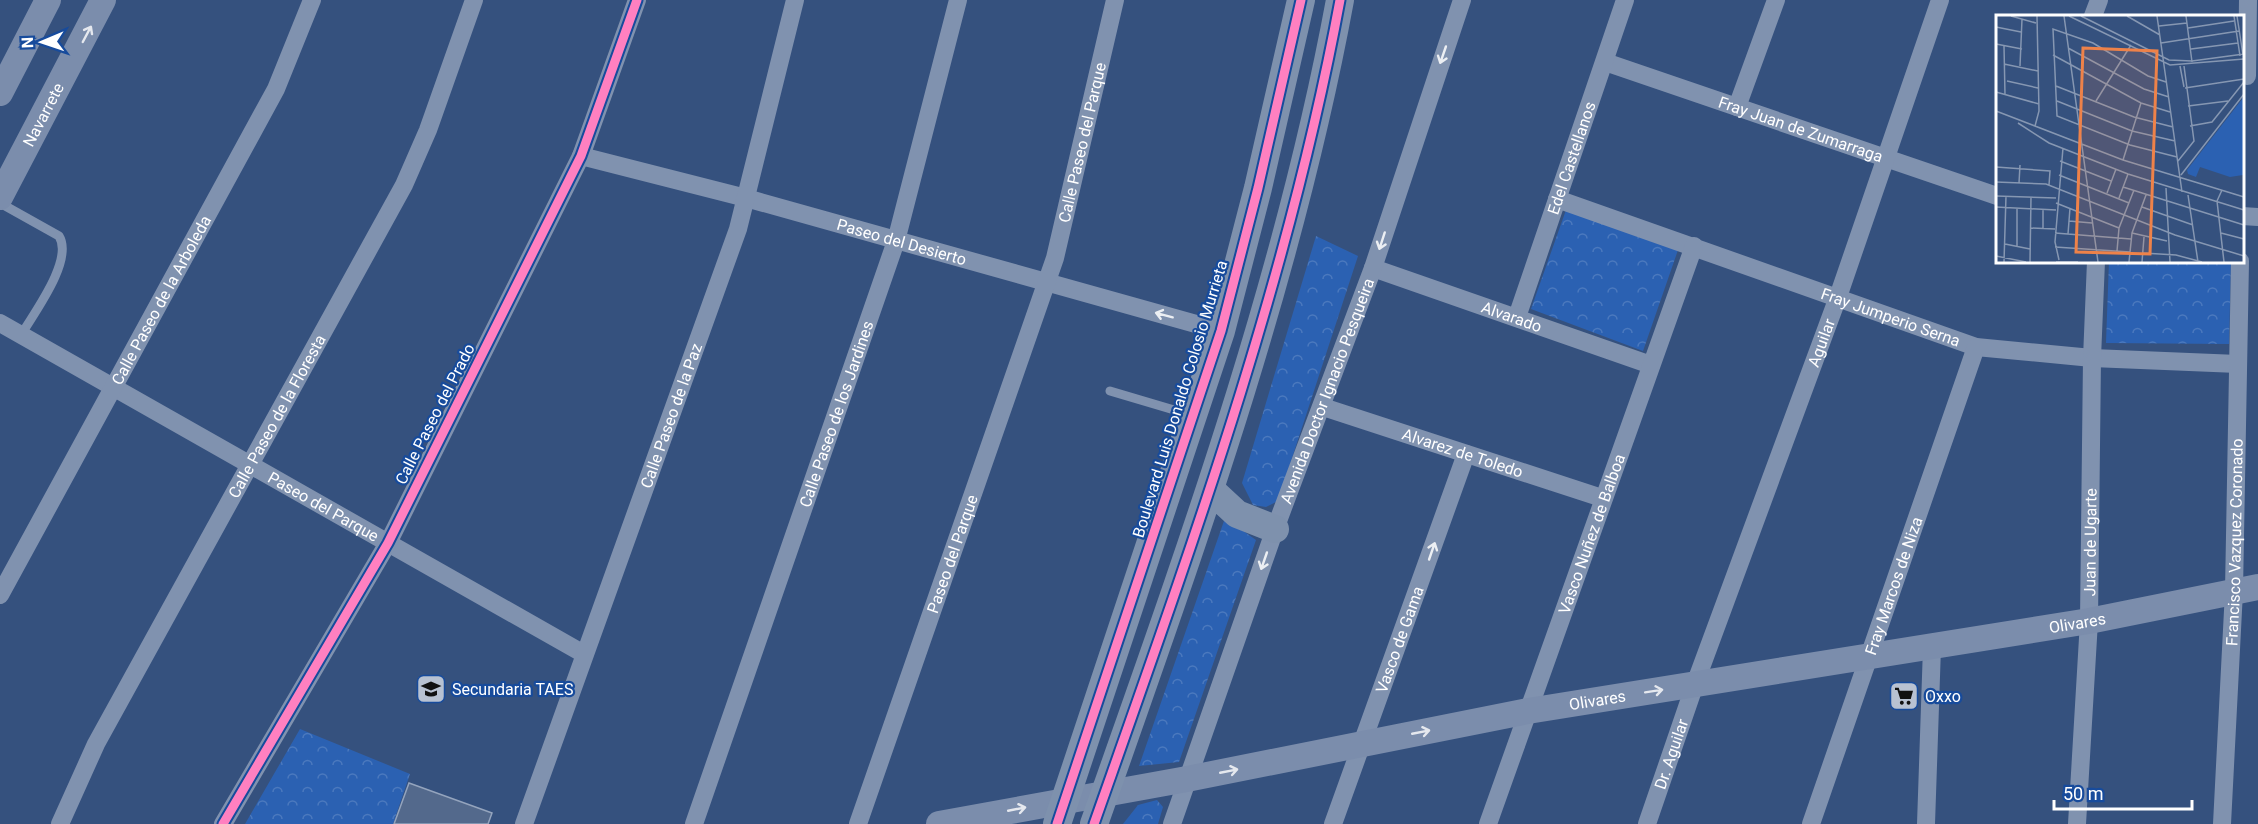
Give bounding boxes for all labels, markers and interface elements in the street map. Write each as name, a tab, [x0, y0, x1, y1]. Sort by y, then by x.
north arrow	[12, 12, 72, 72]
inset map	[1996, 15, 2243, 262]
one-way arrow	[81, 26, 93, 43]
text: N	[18, 37, 37, 48]
one-way arrow	[1437, 46, 1448, 64]
street label: Calle Paseo del Parque	[1054, 61, 1110, 224]
street label: Navarrete	[19, 79, 68, 150]
street label: Fray Juan de Zumarraga	[1716, 92, 1886, 166]
street label: Edel Castellanos	[1543, 99, 1599, 217]
street label: Calle Paseo de la Arboleda	[107, 212, 215, 388]
street label: Paseo del Desierto	[835, 214, 969, 269]
one-way arrow	[1376, 231, 1387, 250]
street label: Boulevard Luis Donaldo Colosio Murrieta	[1129, 258, 1231, 540]
street label: Avenida Doctor Ignacio Pesqueira	[1276, 276, 1378, 506]
street label: Fray Jumperio Serna	[1819, 284, 1963, 350]
street label: Alvarado	[1479, 297, 1544, 336]
one-way arrow	[1155, 309, 1174, 320]
street label: Aguilar	[1804, 315, 1839, 369]
street label: Calle Paseo de los Jardines	[795, 318, 877, 510]
street label: Calle Paseo de la Floresta	[224, 331, 329, 501]
street label: Calle Paseo del Prado	[391, 340, 479, 488]
street label: Calle Paseo de la Paz	[636, 341, 706, 491]
street label: Alvarez de Toledo	[1400, 424, 1526, 481]
street label: Francisco Vazquez Coronado	[2222, 438, 2246, 647]
street label: Vasco Nuñez de Balboa	[1554, 451, 1629, 616]
street label: Paseo del Parque	[265, 468, 382, 545]
street label: Juan de Ugarte	[2080, 488, 2100, 597]
street label: Paseo del Parque	[923, 492, 981, 616]
street label: Fray Marcos de Niza	[1861, 514, 1926, 657]
one-way arrow	[1427, 542, 1438, 561]
one-way arrow	[1257, 552, 1268, 570]
street label: Vasco de Gama	[1371, 584, 1427, 696]
street label: Olivares	[2047, 608, 2107, 637]
school or university icon: Secundaria TAES	[415, 673, 447, 705]
place label: Secundaria TAES	[452, 680, 573, 699]
supermarket icon: Oxxo	[1888, 680, 1920, 712]
one-way arrow	[1644, 685, 1663, 696]
street label: Olivares	[1568, 686, 1627, 714]
place label: Oxxo	[1925, 687, 1961, 706]
street label: Dr. Aguilar	[1650, 716, 1692, 792]
one-way arrow	[1410, 726, 1430, 737]
one-way arrow	[1219, 765, 1239, 776]
scale bar	[2054, 773, 2192, 811]
text: 50 m	[2063, 783, 2103, 804]
one-way arrow	[1007, 803, 1026, 814]

